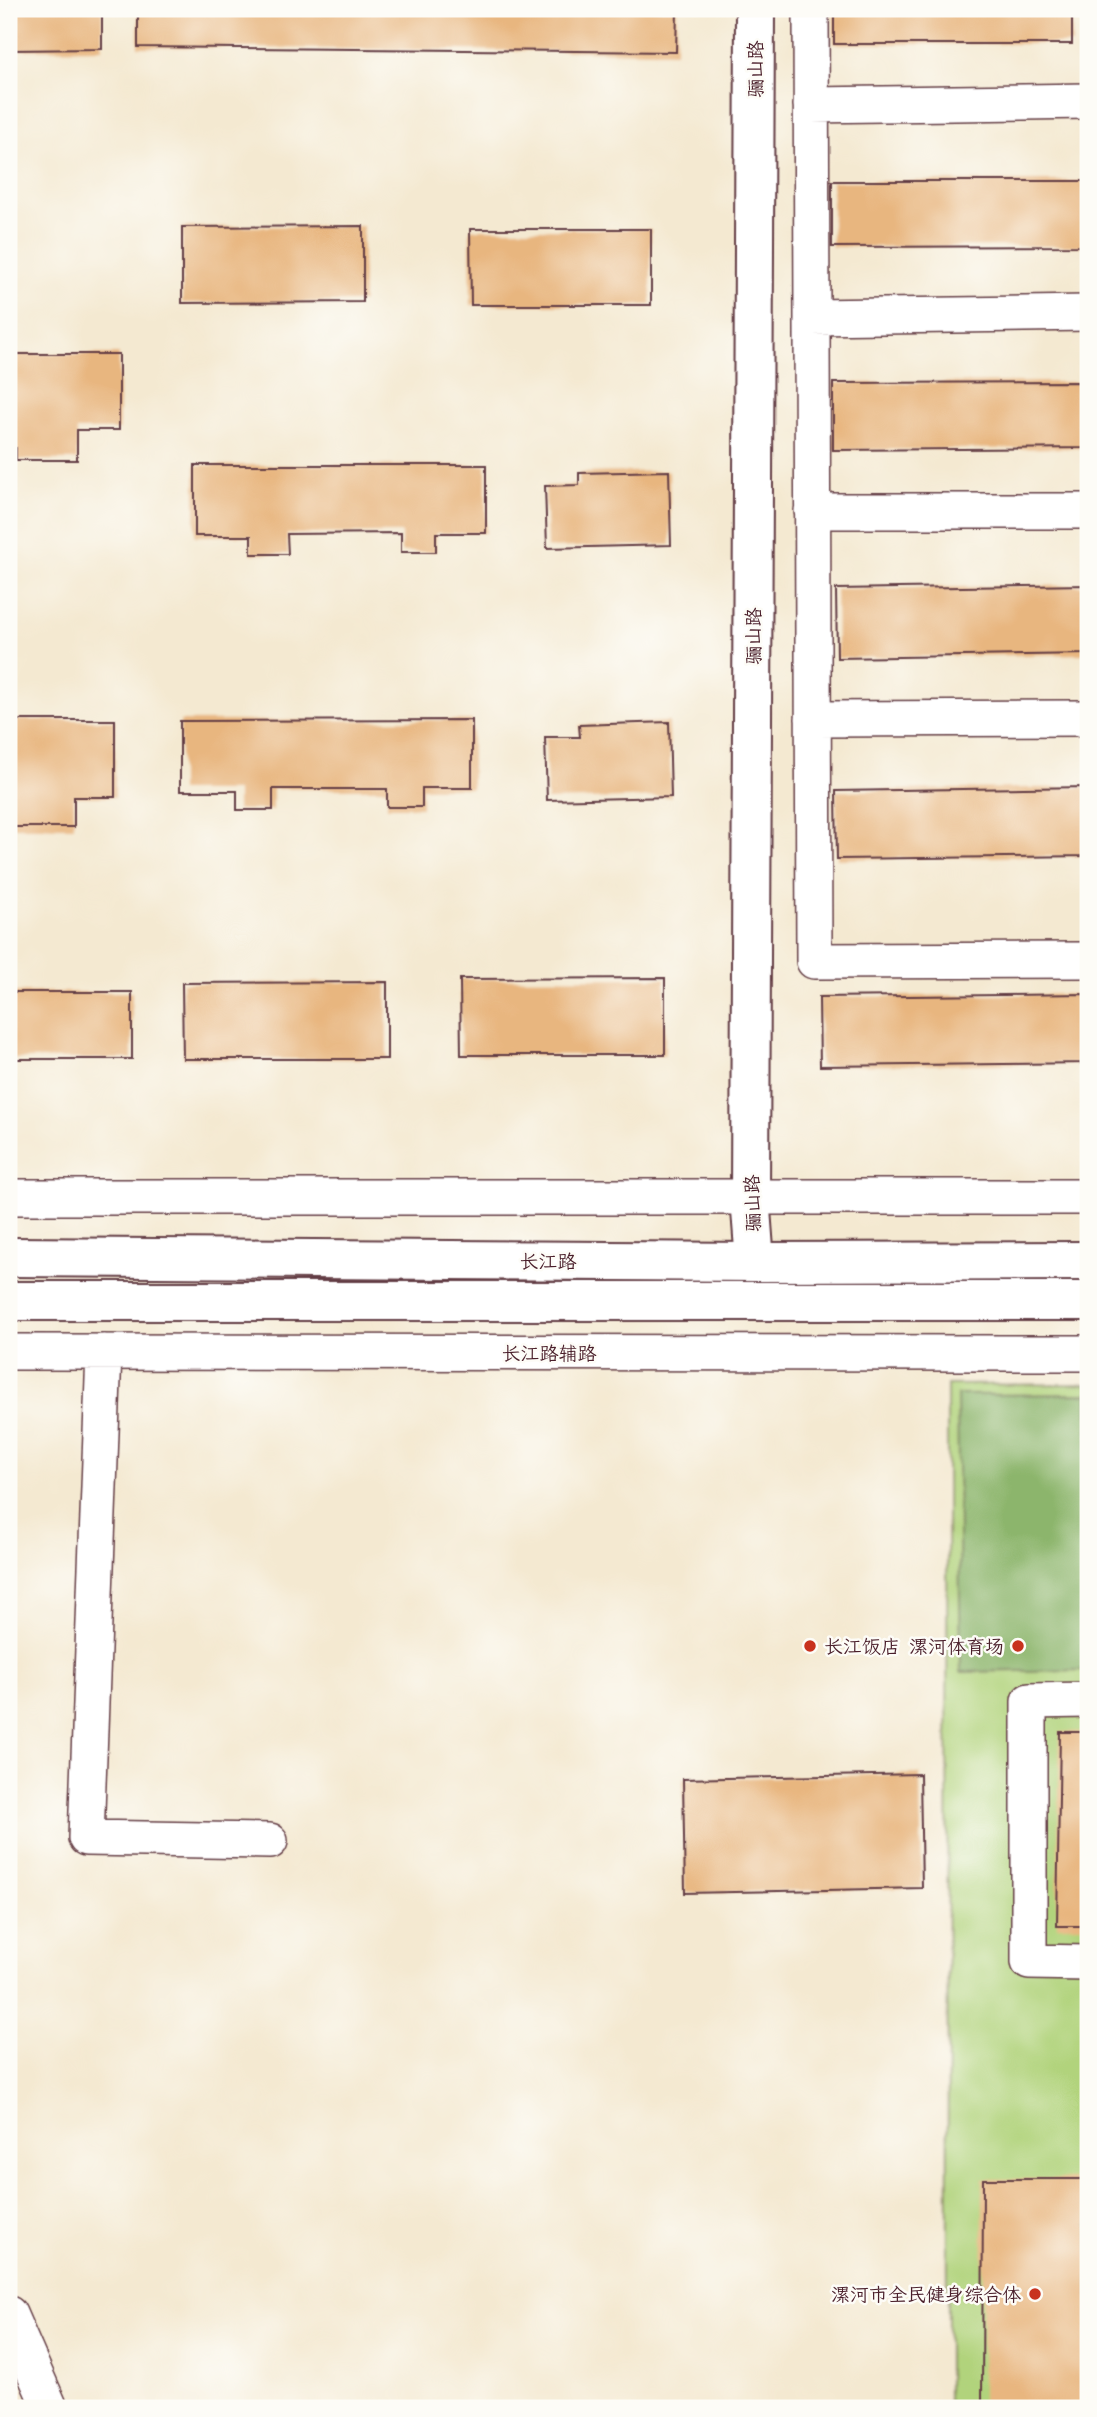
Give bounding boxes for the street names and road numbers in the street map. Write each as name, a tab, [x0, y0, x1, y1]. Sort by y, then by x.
street label: 骊山路	[743, 40, 767, 98]
street label: 骊山路	[741, 607, 765, 665]
street label: 骊山路	[739, 1174, 765, 1232]
street label: 长江路	[519, 1249, 577, 1273]
street label: 长江路辅路	[501, 1341, 597, 1365]

